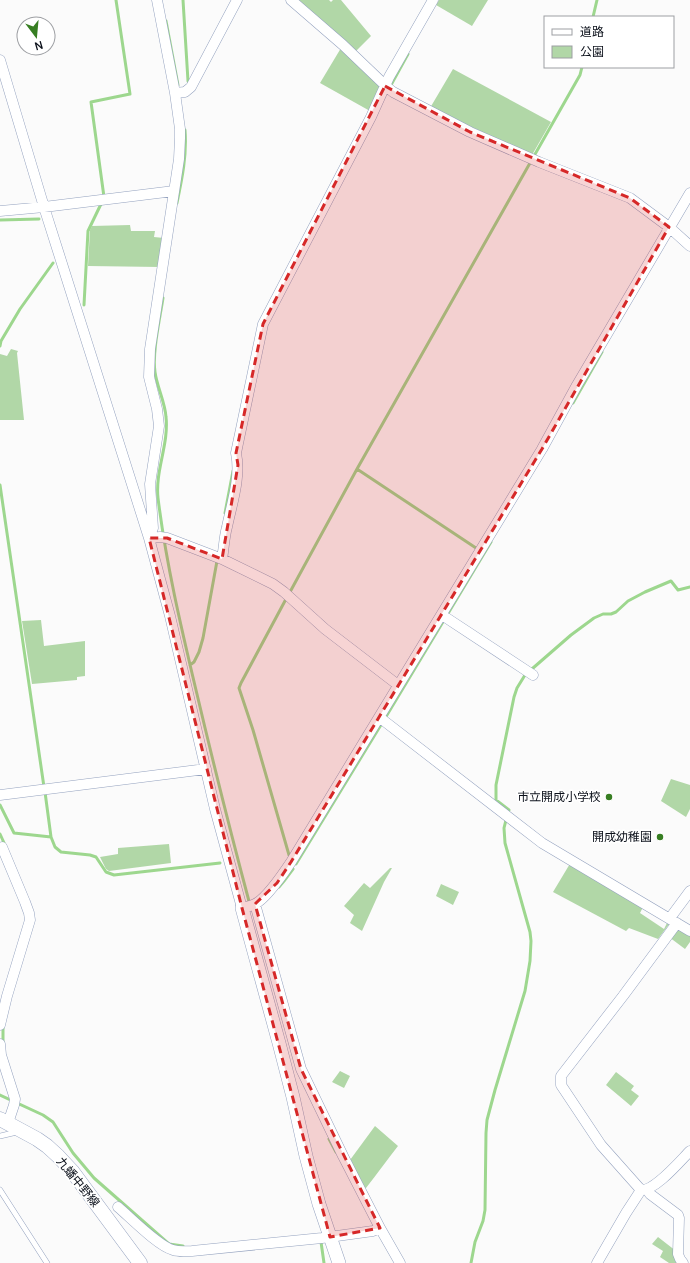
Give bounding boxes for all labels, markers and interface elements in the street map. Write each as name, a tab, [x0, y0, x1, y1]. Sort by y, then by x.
north arrow	[16, 16, 56, 56]
legend	[544, 16, 674, 68]
text: 道路	[580, 23, 604, 40]
text: N	[33, 38, 45, 54]
text: 公園	[580, 43, 604, 60]
place label: 市立開成小学校	[517, 788, 601, 805]
marker: 市立開成小学校	[604, 792, 614, 802]
place label: 開成幼稚園	[592, 828, 652, 845]
marker: 開成幼稚園	[655, 832, 665, 842]
street label: 九蟠中野線	[53, 1153, 104, 1210]

